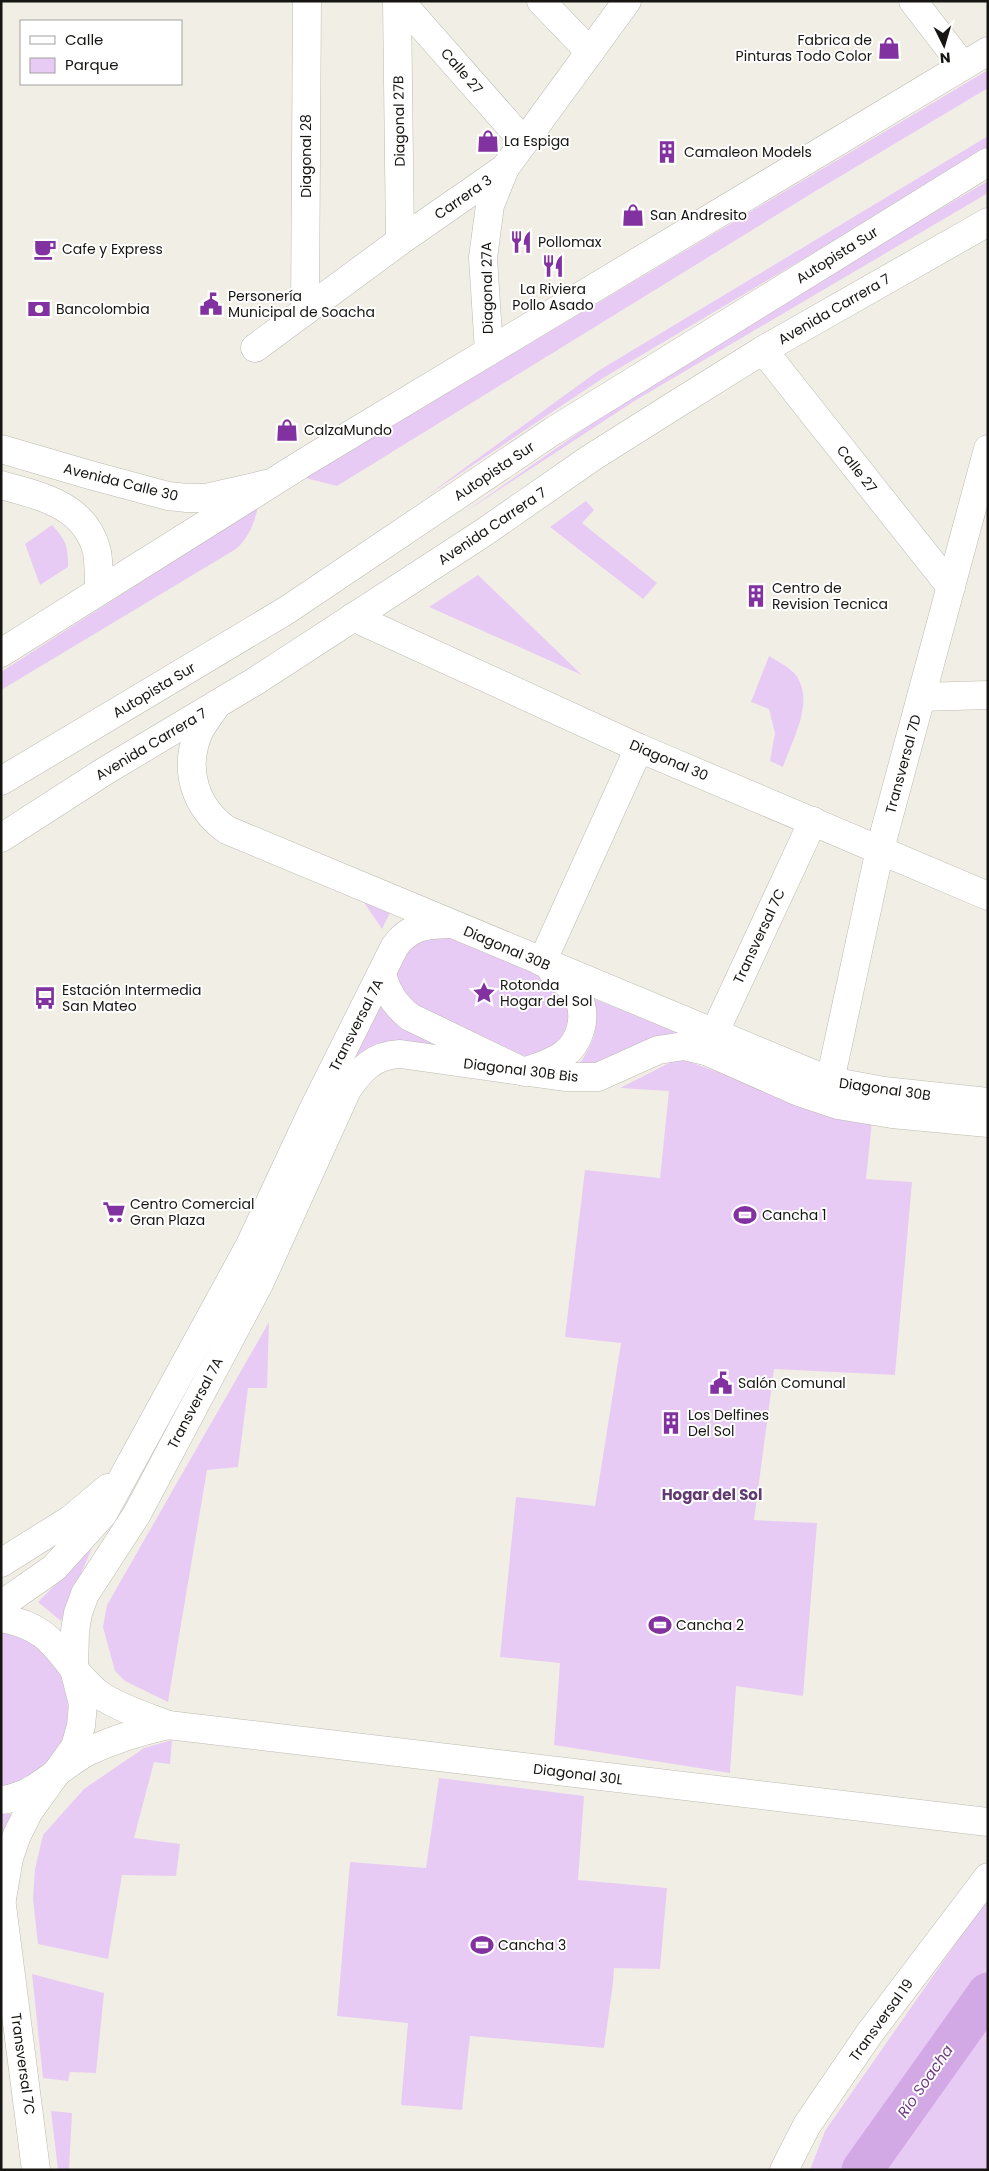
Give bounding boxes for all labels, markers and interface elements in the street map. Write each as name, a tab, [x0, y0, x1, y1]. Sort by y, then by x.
legend	[20, 20, 182, 85]
north arrow	[919, 20, 969, 70]
text: Calle	[65, 29, 103, 50]
place label: Fabrica de Pinturas Todo Color	[736, 30, 872, 66]
shop icon: Fabrica de Pinturas Todo Color	[876, 35, 902, 61]
street label: Calle 27	[436, 44, 488, 99]
text: N	[939, 48, 951, 68]
text: Parque	[65, 54, 118, 75]
street label: Diagonal 27B	[388, 75, 410, 167]
street label: Diagonal 28	[296, 114, 316, 198]
shop icon: La Espiga	[475, 128, 501, 154]
place label: La Espiga	[504, 131, 570, 151]
building icon: Camaleon Models	[654, 139, 680, 165]
place label: Camaleon Models	[684, 142, 812, 162]
street label: Carrera 3	[430, 170, 496, 224]
shop icon: San Andresito	[620, 202, 646, 228]
place label: San Andresito	[650, 205, 747, 225]
street label: Autopista Sur	[792, 222, 882, 288]
restaurant icon: Pollomax	[508, 229, 534, 255]
place label: Pollomax	[538, 232, 602, 252]
cafe icon: Cafe y Express	[32, 236, 58, 262]
place label: Cafe y Express	[62, 239, 163, 259]
street label: Diagonal 27A	[476, 242, 498, 334]
restaurant icon: La Riviera Pollo Asado	[540, 253, 566, 279]
street label: Avenida Carrera 7	[774, 269, 894, 349]
place label: La Riviera Pollo Asado	[512, 279, 594, 315]
place label: Personería Municipal de Soacha	[228, 286, 375, 322]
public building icon: Personería Municipal de Soacha	[198, 291, 224, 317]
bank icon: Bancolombia	[26, 296, 52, 322]
place label: Bancolombia	[56, 299, 150, 319]
shop icon: CalzaMundo	[274, 417, 300, 443]
place label: CalzaMundo	[304, 420, 392, 440]
street label: Autopista Sur	[450, 437, 538, 505]
street label: Calle 27	[832, 441, 882, 497]
street label: Avenida Calle 30	[62, 458, 180, 506]
street label: Avenida Carrera 7	[434, 482, 550, 570]
place label: Centro de Revision Tecnica	[772, 578, 888, 614]
building icon: Centro de Revision Tecnica	[743, 583, 769, 609]
street label: Autopista Sur	[109, 657, 199, 723]
street label: Avenida Carrera 7	[92, 703, 211, 785]
street label: Transversal 7D	[880, 712, 926, 816]
street label: Diagonal 30	[626, 734, 712, 786]
street label: Transversal 7C	[728, 885, 790, 987]
street label: Diagonal 30B	[461, 921, 553, 975]
street label: Transversal 7A	[324, 975, 388, 1075]
place label: Rotonda Hogar del Sol	[500, 975, 592, 1011]
place label: Estación Intermedia San Mateo	[62, 980, 202, 1016]
place icon: Rotonda Hogar del Sol	[471, 980, 497, 1006]
bus stop icon: Estación Intermedia San Mateo	[32, 985, 58, 1011]
street label: Diagonal 30B Bis	[462, 1053, 580, 1087]
street label: Diagonal 30B	[838, 1073, 932, 1105]
place label: Centro Comercial Gran Plaza	[130, 1194, 254, 1230]
supermarket icon: Centro Comercial Gran Plaza	[101, 1199, 127, 1225]
sports icon: Cancha 1	[732, 1202, 758, 1228]
place label: Cancha 1	[762, 1205, 826, 1225]
street label: Transversal 7A	[162, 1354, 228, 1452]
public building icon: Salón Comunal	[708, 1370, 734, 1396]
place label: Salón Comunal	[738, 1373, 846, 1393]
place label: Los Delfines Del Sol	[688, 1405, 769, 1441]
building icon: Los Delfines Del Sol	[658, 1410, 684, 1436]
district label: Hogar del Sol	[662, 1484, 762, 1505]
sports icon: Cancha 2	[647, 1612, 673, 1638]
place label: Cancha 2	[676, 1615, 744, 1635]
street label: Diagonal 30L	[532, 1759, 624, 1789]
sports icon: Cancha 3	[469, 1932, 495, 1958]
place label: Cancha 3	[498, 1935, 566, 1955]
street label: Transversal 19	[844, 1975, 918, 2065]
street label: Transversal 7C	[6, 2012, 40, 2116]
water label: Río Soacha	[892, 2040, 958, 2122]

